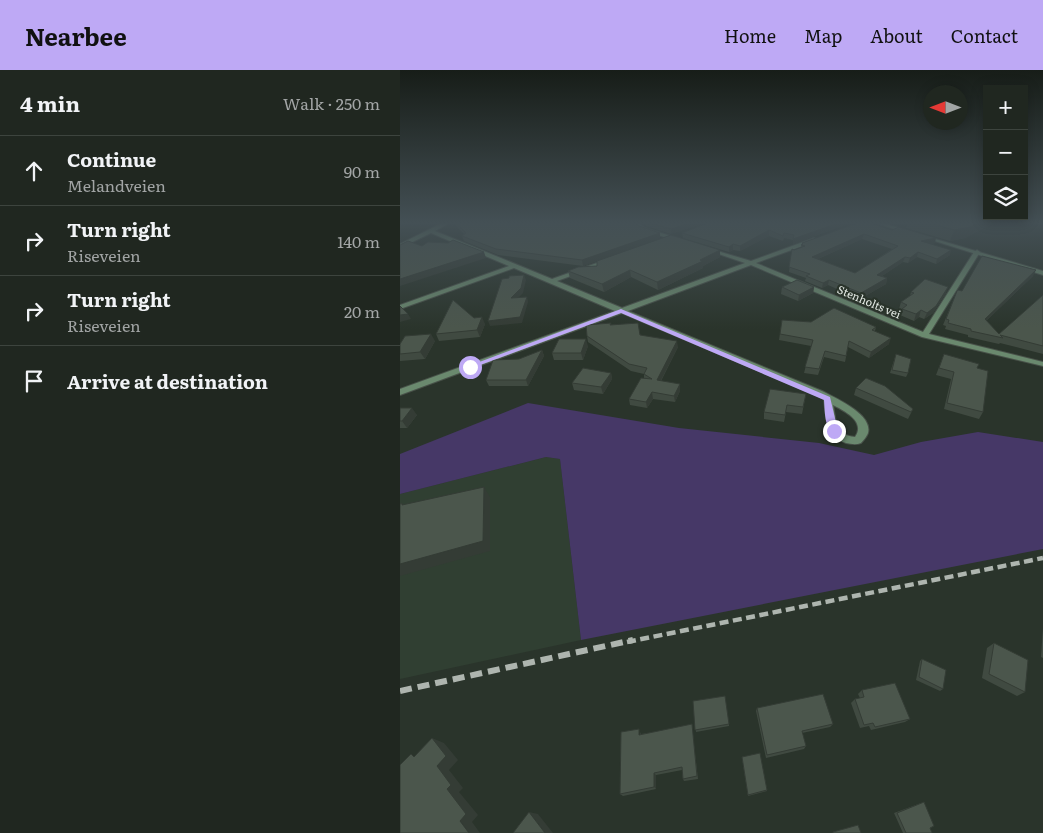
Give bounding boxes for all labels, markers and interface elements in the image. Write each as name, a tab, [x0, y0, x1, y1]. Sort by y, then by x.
text: Nearbee	[25, 18, 127, 53]
text: Home	[724, 22, 776, 49]
text: Map	[804, 22, 842, 49]
text: About	[870, 22, 923, 49]
text: Contact	[951, 22, 1018, 49]
north arrow	[923, 85, 968, 130]
map controls	[983, 85, 1028, 220]
button: +	[983, 85, 1028, 130]
text: 4 min	[20, 87, 80, 118]
text: Walk · 250 m	[283, 91, 380, 115]
button: −	[983, 130, 1028, 175]
text: Continue	[67, 145, 156, 173]
icon: ahead	[20, 157, 48, 185]
text: 90 m	[344, 159, 380, 183]
text: Melandveien	[67, 173, 166, 197]
button: layers	[983, 175, 1028, 220]
text: Turn right	[67, 215, 171, 243]
icon: right	[20, 227, 48, 255]
text: 140 m	[337, 229, 380, 253]
text: Riseveien	[67, 243, 141, 267]
street label: Stenholts vei	[835, 280, 904, 322]
text: Turn right	[67, 285, 171, 313]
icon: right	[20, 297, 48, 325]
text: 20 m	[344, 299, 380, 323]
text: Riseveien	[67, 313, 141, 337]
route start	[459, 356, 482, 379]
icon: arrive	[20, 367, 48, 395]
text: Arrive at destination	[67, 367, 268, 395]
route end	[823, 420, 846, 443]

